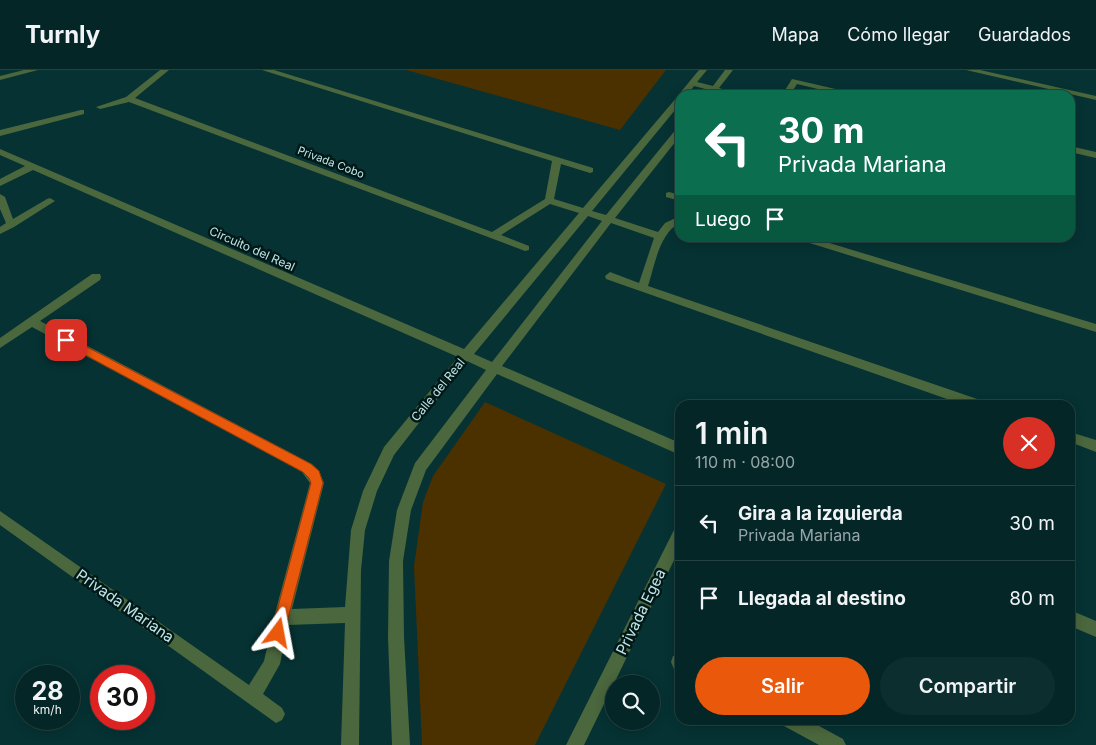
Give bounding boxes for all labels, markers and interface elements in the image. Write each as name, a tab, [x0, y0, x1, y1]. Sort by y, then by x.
text: Turnly	[25, 20, 100, 49]
text: Mapa	[772, 24, 819, 45]
text: Cómo llegar	[847, 24, 950, 45]
text: Guardados	[978, 24, 1071, 45]
text: 30 m	[778, 109, 864, 151]
icon: left	[695, 110, 760, 175]
street label: Privada Cobo	[296, 143, 367, 181]
text: Privada Mariana	[778, 151, 947, 177]
icon: arrive	[761, 205, 789, 233]
text: Luego	[695, 208, 751, 231]
street label: Circuito del Real	[207, 223, 297, 274]
pin	[45, 319, 87, 361]
icon: arrive	[52, 326, 80, 354]
street label: Calle del Real	[408, 355, 468, 424]
text: 1 min	[695, 415, 768, 451]
button: close	[1003, 417, 1055, 469]
text: 110 m · 08:00	[695, 452, 795, 472]
text: Gira a la izquierda	[738, 502, 903, 525]
icon: left	[695, 509, 723, 537]
text: 30 m	[1009, 512, 1055, 535]
text: Privada Mariana	[738, 525, 861, 545]
street label: Privada Mariana	[73, 565, 178, 646]
street label: Privada Egea	[612, 566, 670, 658]
icon: arrive	[695, 584, 723, 612]
text: Llegada al destino	[738, 587, 906, 610]
text: 80 m	[1009, 587, 1055, 610]
position arrow	[251, 606, 303, 658]
button: Salir	[695, 657, 870, 715]
button: Compartir	[880, 657, 1055, 715]
speed limit sign: 30	[90, 665, 155, 730]
map controls	[605, 675, 660, 730]
button: search	[605, 675, 660, 730]
text: 28	[31, 676, 64, 706]
text: km/h	[33, 702, 62, 717]

